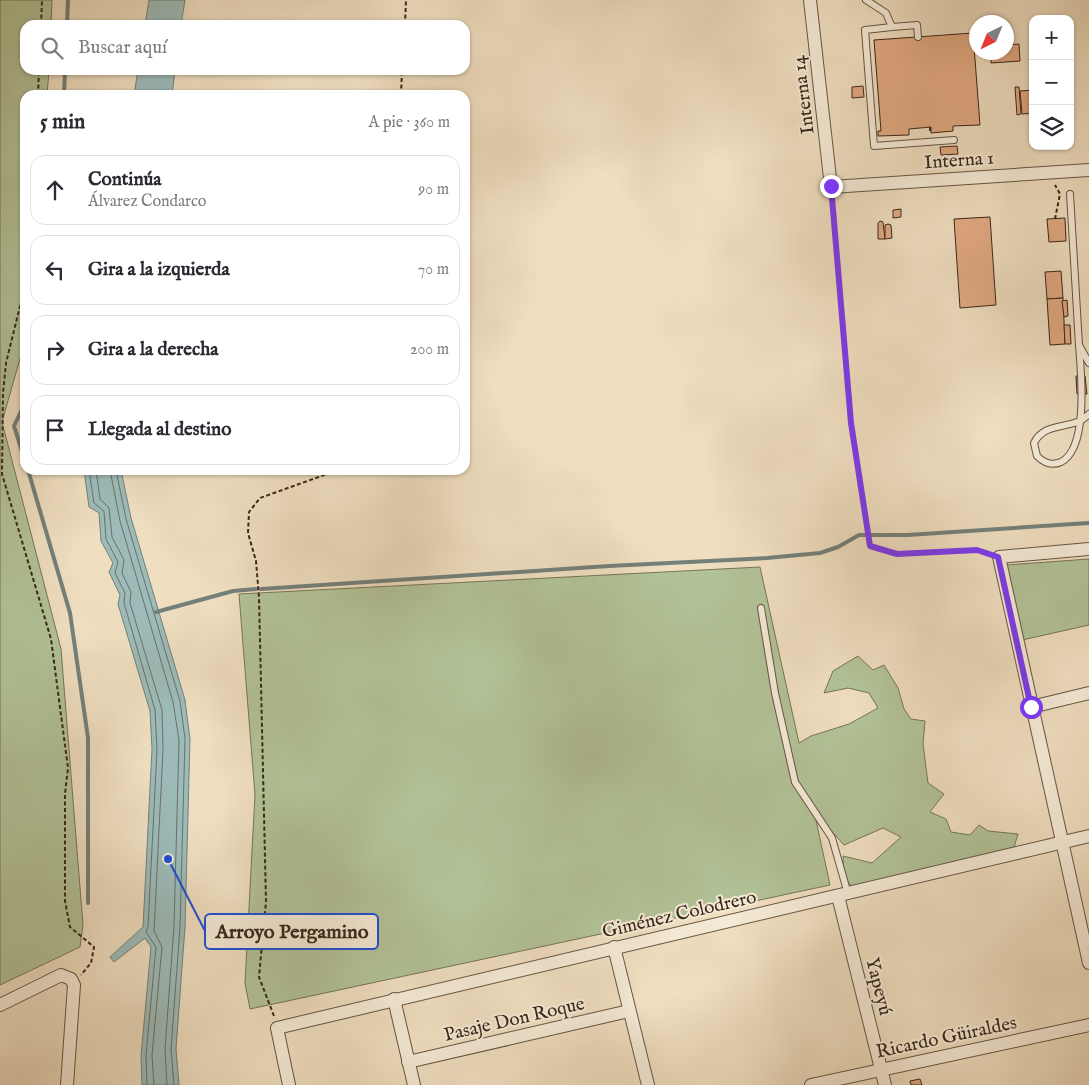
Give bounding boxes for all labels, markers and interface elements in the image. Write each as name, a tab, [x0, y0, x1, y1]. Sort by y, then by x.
north arrow	[969, 15, 1014, 60]
map controls	[1029, 15, 1074, 150]
button: +	[1029, 15, 1074, 60]
search box	[20, 20, 470, 75]
icon: search	[38, 34, 66, 62]
text: Buscar aquí	[78, 36, 167, 60]
street label: Interna 14	[787, 53, 821, 136]
button: −	[1029, 60, 1074, 105]
button: layers	[1029, 105, 1074, 150]
text: 5 min	[40, 109, 85, 136]
text: A pie · 360 m	[369, 113, 450, 133]
street label: Interna 1	[923, 147, 995, 175]
text: Continúa	[88, 168, 162, 192]
route end	[820, 175, 843, 198]
icon: ahead	[41, 176, 69, 204]
text: 90 m	[418, 180, 449, 200]
text: Álvarez Condarco	[88, 192, 206, 212]
icon: left	[41, 256, 69, 284]
text: Gira a la izquierda	[88, 258, 230, 282]
text: 70 m	[418, 260, 449, 280]
icon: right	[41, 336, 69, 364]
text: Gira a la derecha	[88, 338, 218, 362]
text: 200 m	[410, 340, 449, 360]
icon: arrive	[41, 416, 69, 444]
text: Llegada al destino	[88, 418, 231, 442]
route start	[1020, 696, 1043, 719]
street label: Giménez Colodrero	[600, 886, 759, 944]
callout: Arroyo Pergamino	[205, 914, 378, 949]
text: Arroyo Pergamino	[215, 920, 369, 945]
street label: Yapeyú	[859, 955, 897, 1018]
street label: Pasaje Don Roque	[442, 992, 587, 1048]
street label: Ricardo Güiraldes	[874, 1011, 1019, 1065]

